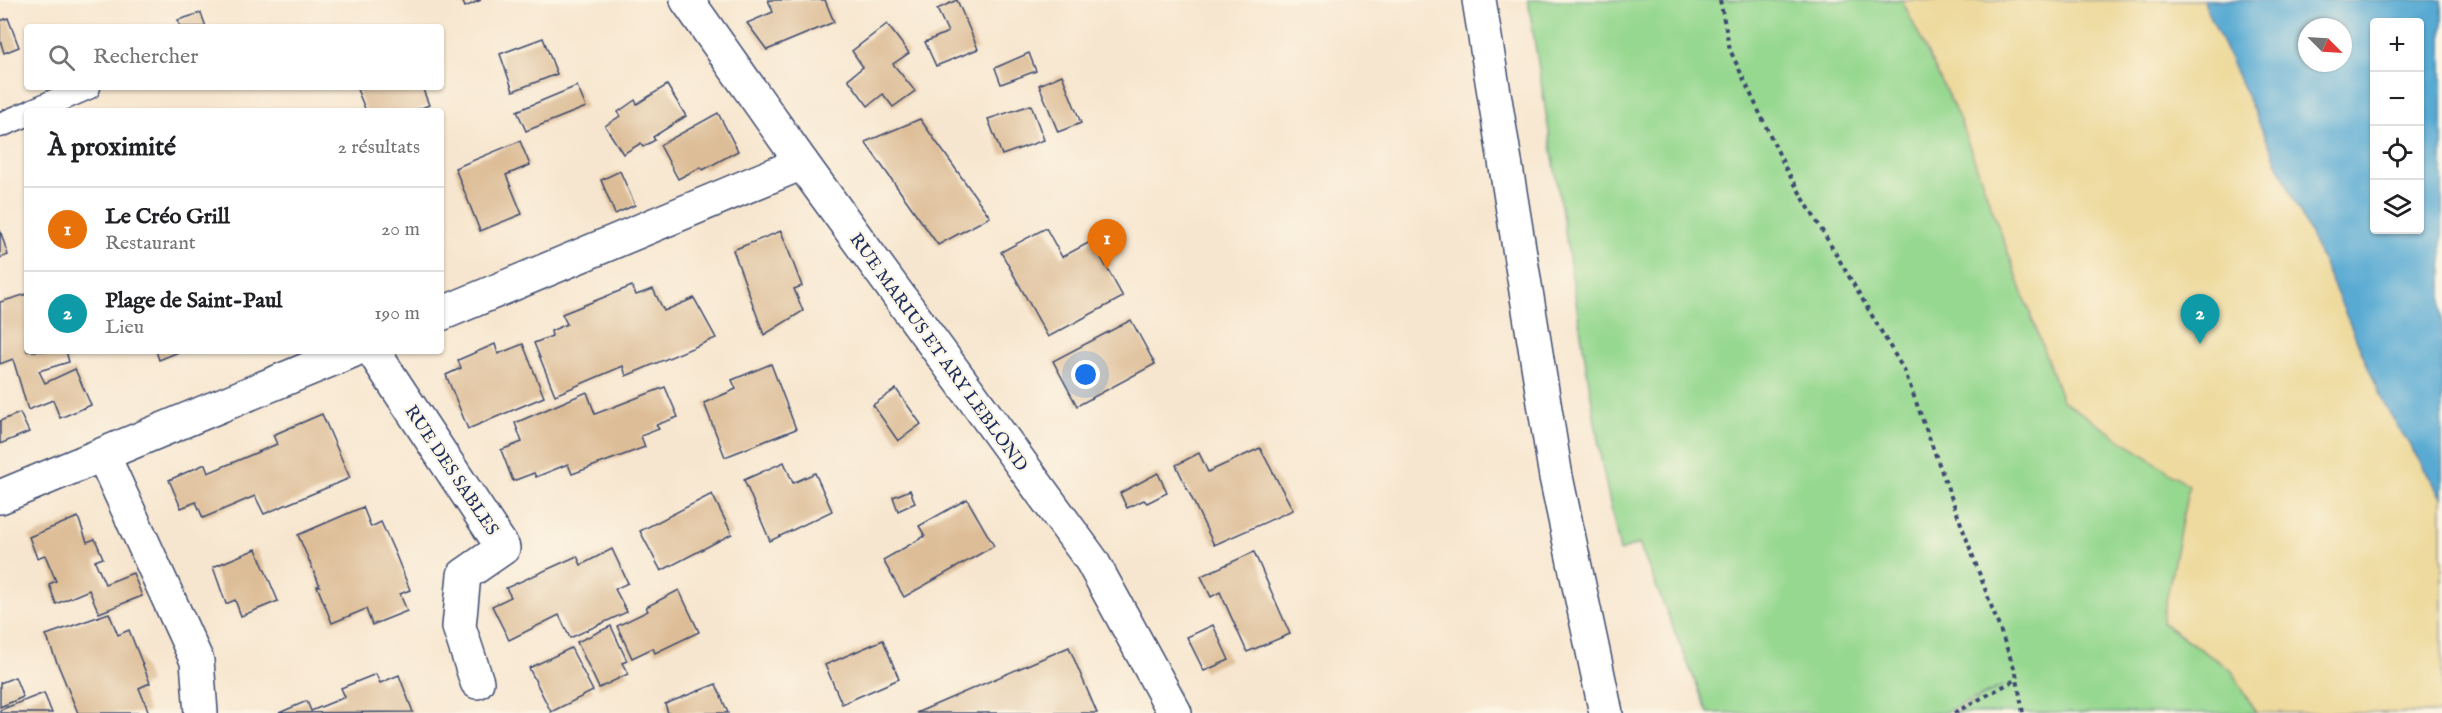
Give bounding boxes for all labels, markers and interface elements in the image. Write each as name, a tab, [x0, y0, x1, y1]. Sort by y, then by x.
north arrow	[2298, 18, 2352, 72]
map controls	[2370, 18, 2424, 234]
button: +	[2370, 18, 2424, 72]
search box	[24, 24, 444, 90]
icon: search	[45, 41, 78, 74]
text: Rechercher	[93, 43, 198, 71]
button: −	[2370, 72, 2424, 126]
button: locate	[2370, 126, 2424, 180]
text: À proximité	[48, 131, 176, 164]
text: 2 résultats	[337, 135, 420, 160]
button: layers	[2370, 180, 2424, 234]
text: Le Créo Grill	[105, 203, 230, 231]
text: 1	[64, 217, 71, 242]
text: 20 m	[381, 217, 420, 242]
pin: 1	[1088, 220, 1126, 269]
street label: RUE MARIUS ET ARY LEBLOND	[843, 229, 1032, 477]
text: Restaurant	[105, 231, 196, 256]
text: Plage de Saint-Paul	[105, 287, 282, 315]
pin: 2	[2180, 294, 2220, 344]
text: 2	[63, 301, 72, 326]
text: 190 m	[374, 301, 420, 326]
text: Lieu	[105, 315, 144, 340]
your location	[1071, 360, 1100, 389]
street label: RUE DES SABLES	[399, 401, 503, 540]

